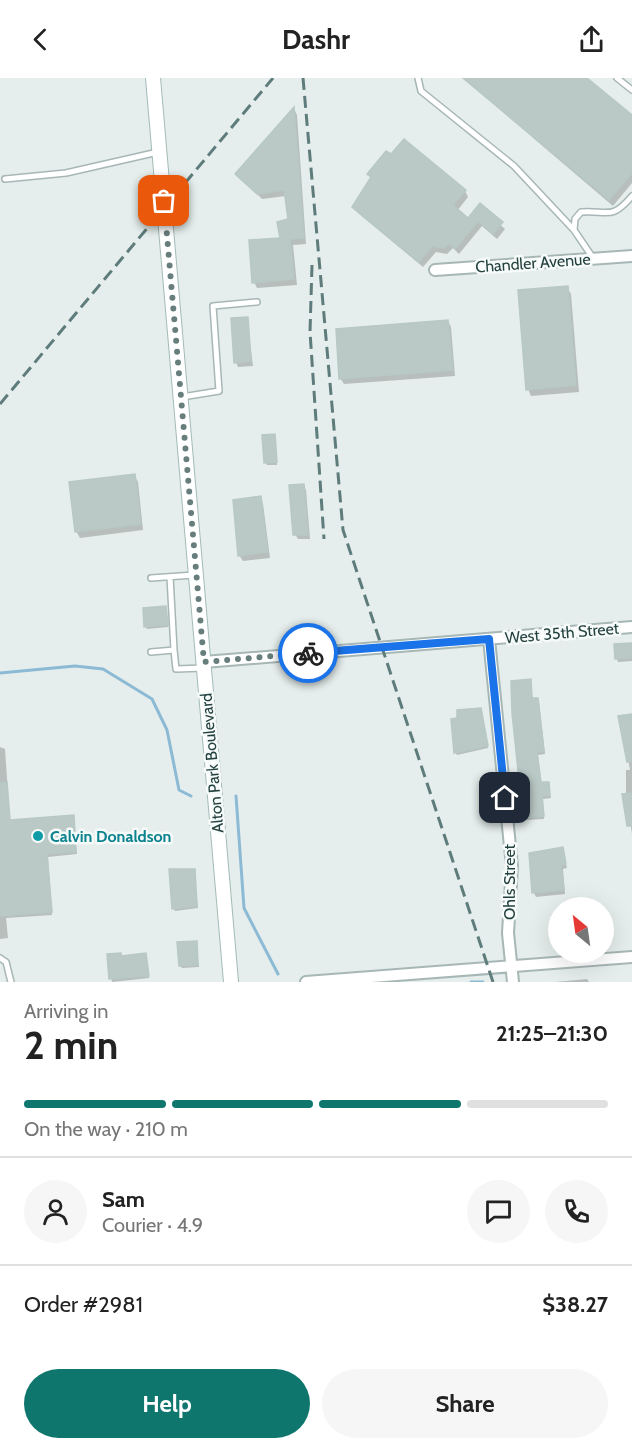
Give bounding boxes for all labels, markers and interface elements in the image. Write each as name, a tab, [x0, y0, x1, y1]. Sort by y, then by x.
icon: back	[24, 23, 57, 56]
text: Dashr	[282, 23, 350, 56]
icon: share	[575, 23, 608, 56]
pin	[138, 175, 189, 226]
icon: bag	[147, 184, 180, 217]
street label: Chandler Avenue	[475, 250, 591, 276]
street label: West 35th Street	[504, 618, 620, 647]
courier	[278, 623, 338, 683]
icon: bike	[292, 637, 325, 670]
street label: Alton Park Boulevard	[196, 692, 228, 834]
pin	[479, 772, 530, 823]
icon: home	[488, 781, 521, 814]
place label: Calvin Donaldson	[50, 827, 171, 846]
marker: Calvin Donaldson	[31, 829, 45, 843]
street label: Ohls Street	[500, 843, 519, 920]
north arrow	[548, 897, 614, 963]
map controls	[548, 897, 614, 963]
text: Arriving in	[24, 999, 108, 1023]
text: 21:25–21:30	[496, 1020, 608, 1047]
text: 2 min	[24, 1021, 118, 1069]
text: On the way · 210 m	[24, 1117, 188, 1141]
button: person	[24, 1180, 87, 1243]
button: chat	[467, 1180, 530, 1243]
button: phone	[545, 1180, 608, 1243]
text: Sam	[102, 1186, 145, 1213]
text: Courier · 4.9	[102, 1213, 203, 1237]
text: Order #2981	[24, 1291, 143, 1318]
text: $38.27	[542, 1291, 608, 1318]
button: Help	[24, 1369, 310, 1438]
button: Share	[322, 1369, 608, 1438]

